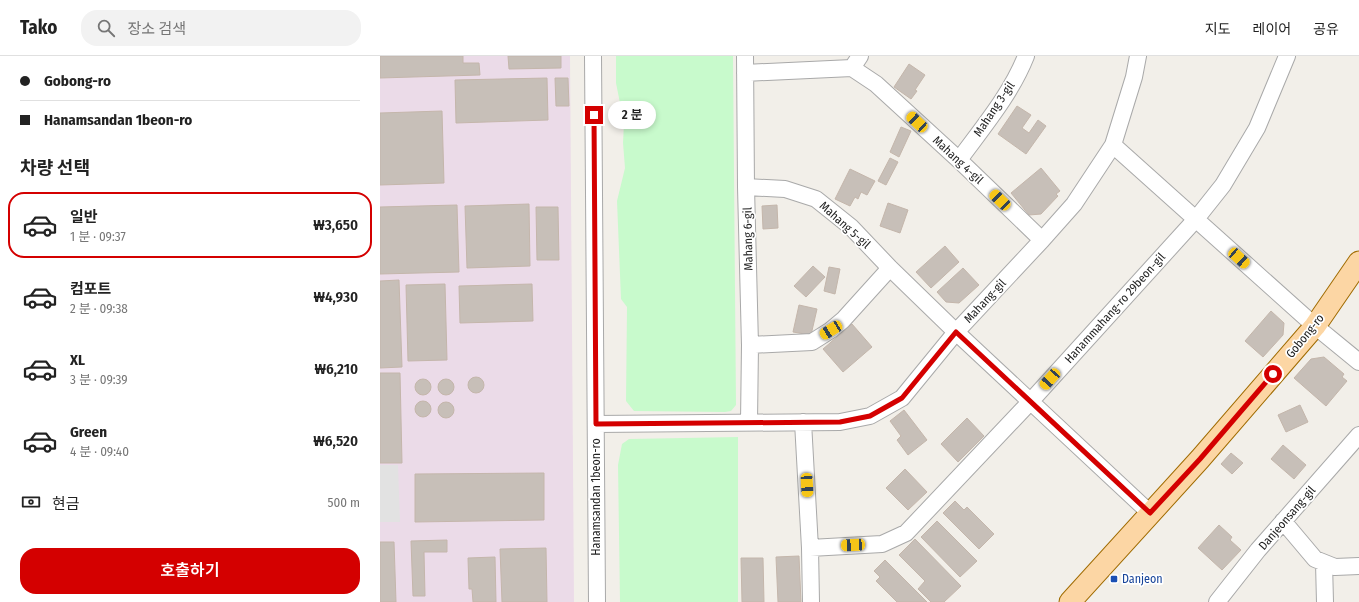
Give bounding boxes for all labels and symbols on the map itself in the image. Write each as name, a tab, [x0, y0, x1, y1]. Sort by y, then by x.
street label: Mahang 3-gil	[971, 79, 1017, 139]
callout: 2 분	[608, 101, 656, 129]
route end	[585, 106, 603, 124]
car	[904, 109, 930, 135]
street label: Mahang 4-gil	[930, 133, 986, 187]
car	[987, 187, 1013, 213]
street label: Mahang 5-gil	[817, 199, 873, 251]
street label: Mahang 6-gil	[740, 207, 756, 271]
car	[1226, 246, 1252, 270]
street label: Hanammahang-ro 29beon-gil	[1062, 250, 1168, 366]
street label: Mahang-gil	[961, 276, 1009, 326]
street label: Gobong-ro	[1283, 311, 1327, 361]
car	[818, 319, 844, 341]
route start	[1264, 365, 1282, 383]
car	[1038, 366, 1062, 392]
street label: Hanamsandan 1beon-ro	[589, 438, 603, 556]
car	[800, 473, 814, 497]
street label: Danjeonsang-gil	[1256, 483, 1318, 553]
car	[841, 538, 865, 552]
place label: Danjeon	[1122, 572, 1163, 586]
marker: Danjeon	[1109, 574, 1119, 584]

